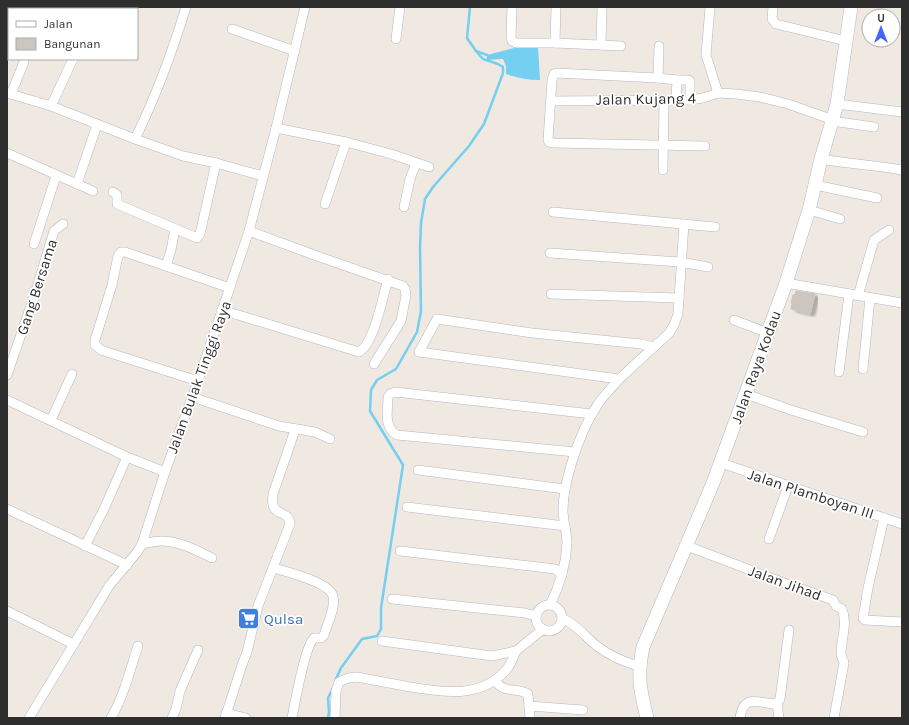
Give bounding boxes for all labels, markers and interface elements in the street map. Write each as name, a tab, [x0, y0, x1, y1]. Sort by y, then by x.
legend	[8, 8, 138, 60]
north arrow	[861, 8, 901, 48]
text: U	[877, 12, 885, 25]
text: Jalan	[44, 17, 73, 31]
text: Bangunan	[44, 37, 100, 51]
street label: Jalan Kujang 4	[596, 89, 697, 109]
street label: Gang Bersama	[13, 237, 61, 337]
street label: Jalan Bulak Tinggi Raya	[163, 298, 235, 456]
street label: Jalan Raya Kodau	[727, 308, 785, 426]
street label: Jalan Plamboyan III	[746, 465, 876, 523]
street label: Jalan Jihad	[746, 562, 824, 604]
supermarket icon: Qulsa	[235, 606, 261, 632]
place label: Qulsa	[264, 610, 303, 628]

